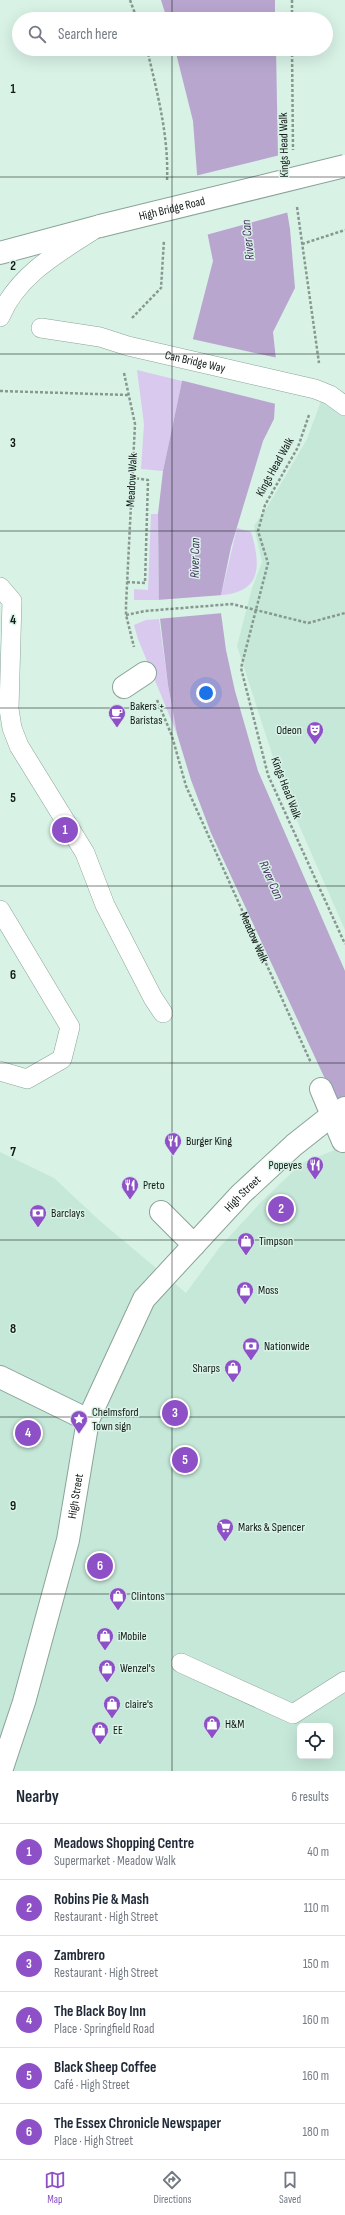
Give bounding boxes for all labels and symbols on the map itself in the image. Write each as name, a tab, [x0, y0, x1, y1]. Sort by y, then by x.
text: 1	[10, 81, 16, 97]
street label: Kings Head Walk	[276, 112, 292, 178]
street label: High Bridge Road	[137, 193, 207, 224]
water label: River Can	[238, 218, 258, 261]
text: 2	[10, 258, 16, 274]
street label: Can Bridge Way	[163, 347, 227, 376]
street label: Kings Head Walk	[253, 434, 298, 499]
text: 3	[10, 435, 16, 451]
street label: Meadow Walk	[123, 452, 141, 507]
water label: River Can	[187, 537, 203, 578]
text: 4	[10, 612, 16, 628]
your location	[196, 683, 216, 703]
place label: Bakers + Baristas	[130, 699, 165, 728]
cafe icon: Bakers + Baristas	[107, 703, 127, 728]
theatre icon: Odeon	[305, 720, 325, 745]
place label: Odeon	[276, 723, 302, 738]
street label: Kings Head Walk	[267, 755, 305, 822]
text: 5	[10, 790, 16, 806]
pin: 1	[52, 815, 78, 845]
water label: River Can	[255, 858, 287, 902]
street label: Meadow Walk	[236, 910, 272, 966]
text: 6	[10, 967, 16, 983]
restaurant icon: Burger King	[163, 1131, 183, 1156]
place label: Burger King	[186, 1134, 232, 1149]
text: 7	[10, 1144, 16, 1160]
restaurant icon: Popeyes	[305, 1155, 325, 1180]
place label: Popeyes	[269, 1158, 302, 1173]
street label: High Street	[221, 1172, 264, 1215]
restaurant icon: Preto	[120, 1175, 140, 1200]
place label: Preto	[143, 1178, 165, 1193]
pin: 2	[268, 1194, 294, 1224]
bank icon: Barclays	[28, 1203, 48, 1228]
place label: Barclays	[51, 1206, 85, 1221]
shop icon: Timpson	[236, 1231, 256, 1256]
place label: Timpson	[259, 1234, 293, 1249]
shop icon: Moss	[235, 1280, 255, 1305]
place label: Moss	[258, 1283, 279, 1298]
text: 8	[10, 1321, 16, 1337]
bank icon: Nationwide	[241, 1336, 261, 1361]
place label: Nationwide	[264, 1339, 310, 1354]
shop icon: Sharps	[223, 1358, 243, 1383]
place label: Sharps	[192, 1361, 220, 1376]
pin: 3	[162, 1398, 188, 1428]
place label: Chelmsford Town sign	[92, 1405, 138, 1434]
place icon: Chelmsford Town sign	[69, 1409, 89, 1434]
pin: 4	[15, 1418, 41, 1448]
pin: 5	[172, 1445, 198, 1475]
street label: High Street	[64, 1472, 86, 1520]
text: 9	[10, 1498, 16, 1514]
supermarket icon: Marks & Spencer	[215, 1517, 235, 1542]
place label: Marks & Spencer	[238, 1520, 305, 1535]
pin: 6	[87, 1551, 113, 1581]
shop icon: Clintons	[108, 1586, 128, 1611]
place label: Clintons	[131, 1589, 165, 1604]
shop icon: iMobile	[95, 1626, 115, 1651]
place label: iMobile	[118, 1629, 147, 1644]
shop icon: Wenzel's	[97, 1658, 117, 1683]
place label: Wenzel's	[120, 1661, 155, 1676]
shop icon: claire's	[102, 1694, 122, 1719]
place label: claire's	[125, 1697, 153, 1712]
shop icon: H&M	[202, 1714, 222, 1739]
place label: H&M	[225, 1717, 244, 1732]
shop icon: EE	[90, 1720, 110, 1745]
place label: EE	[113, 1723, 123, 1738]

